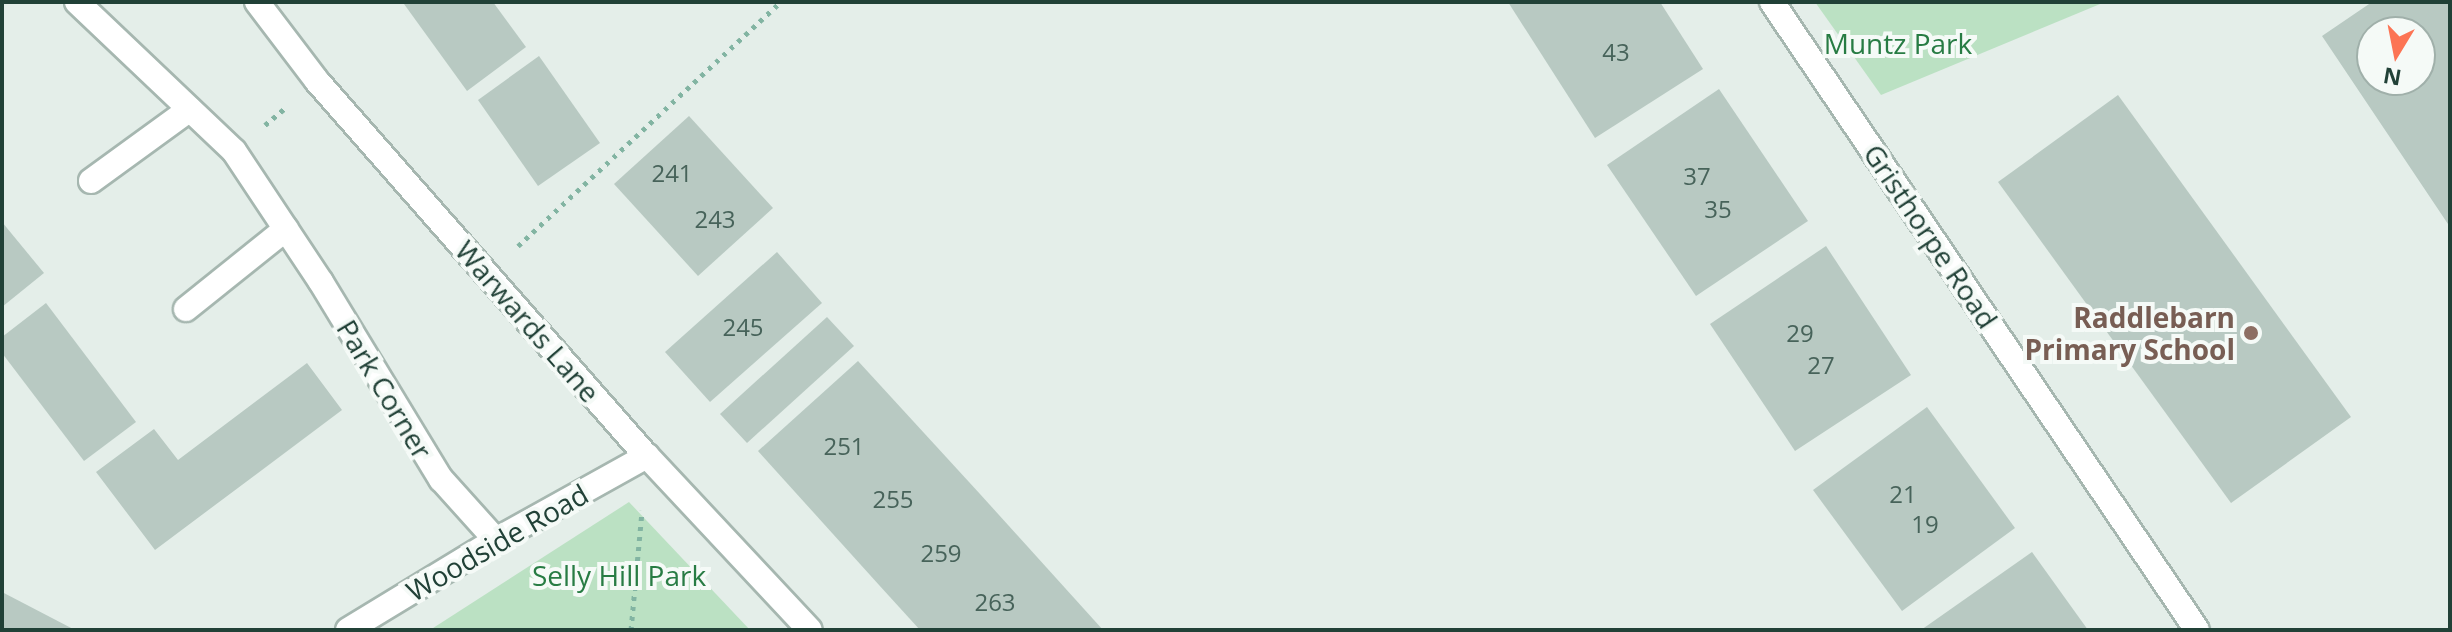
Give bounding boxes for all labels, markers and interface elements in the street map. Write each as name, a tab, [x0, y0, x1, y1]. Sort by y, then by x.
north arrow	[2356, 16, 2436, 96]
park label: Muntz Park	[1824, 26, 1972, 60]
house number: 43	[1602, 38, 1630, 66]
text: N	[2381, 61, 2404, 94]
street label: Gristhorpe Road	[1857, 138, 2005, 334]
house number: 241	[651, 159, 693, 187]
house number: 37	[1683, 162, 1711, 190]
house number: 35	[1704, 195, 1732, 223]
house number: 243	[694, 205, 736, 233]
street label: Warwards Lane	[449, 234, 607, 408]
place label: Raddlebarn Primary School	[2024, 300, 2235, 366]
street label: Park Corner	[330, 313, 440, 465]
house number: 245	[722, 313, 764, 341]
house number: 29	[1786, 319, 1814, 347]
marker: Raddlebarn Primary School	[2242, 324, 2260, 342]
house number: 27	[1807, 351, 1835, 379]
house number: 251	[823, 432, 865, 460]
street label: Woodside Road	[400, 476, 594, 608]
house number: 21	[1889, 480, 1917, 508]
house number: 255	[872, 485, 914, 513]
house number: 19	[1911, 510, 1939, 538]
house number: 259	[920, 539, 962, 567]
park label: Selly Hill Park	[532, 558, 706, 592]
house number: 263	[974, 588, 1016, 616]

